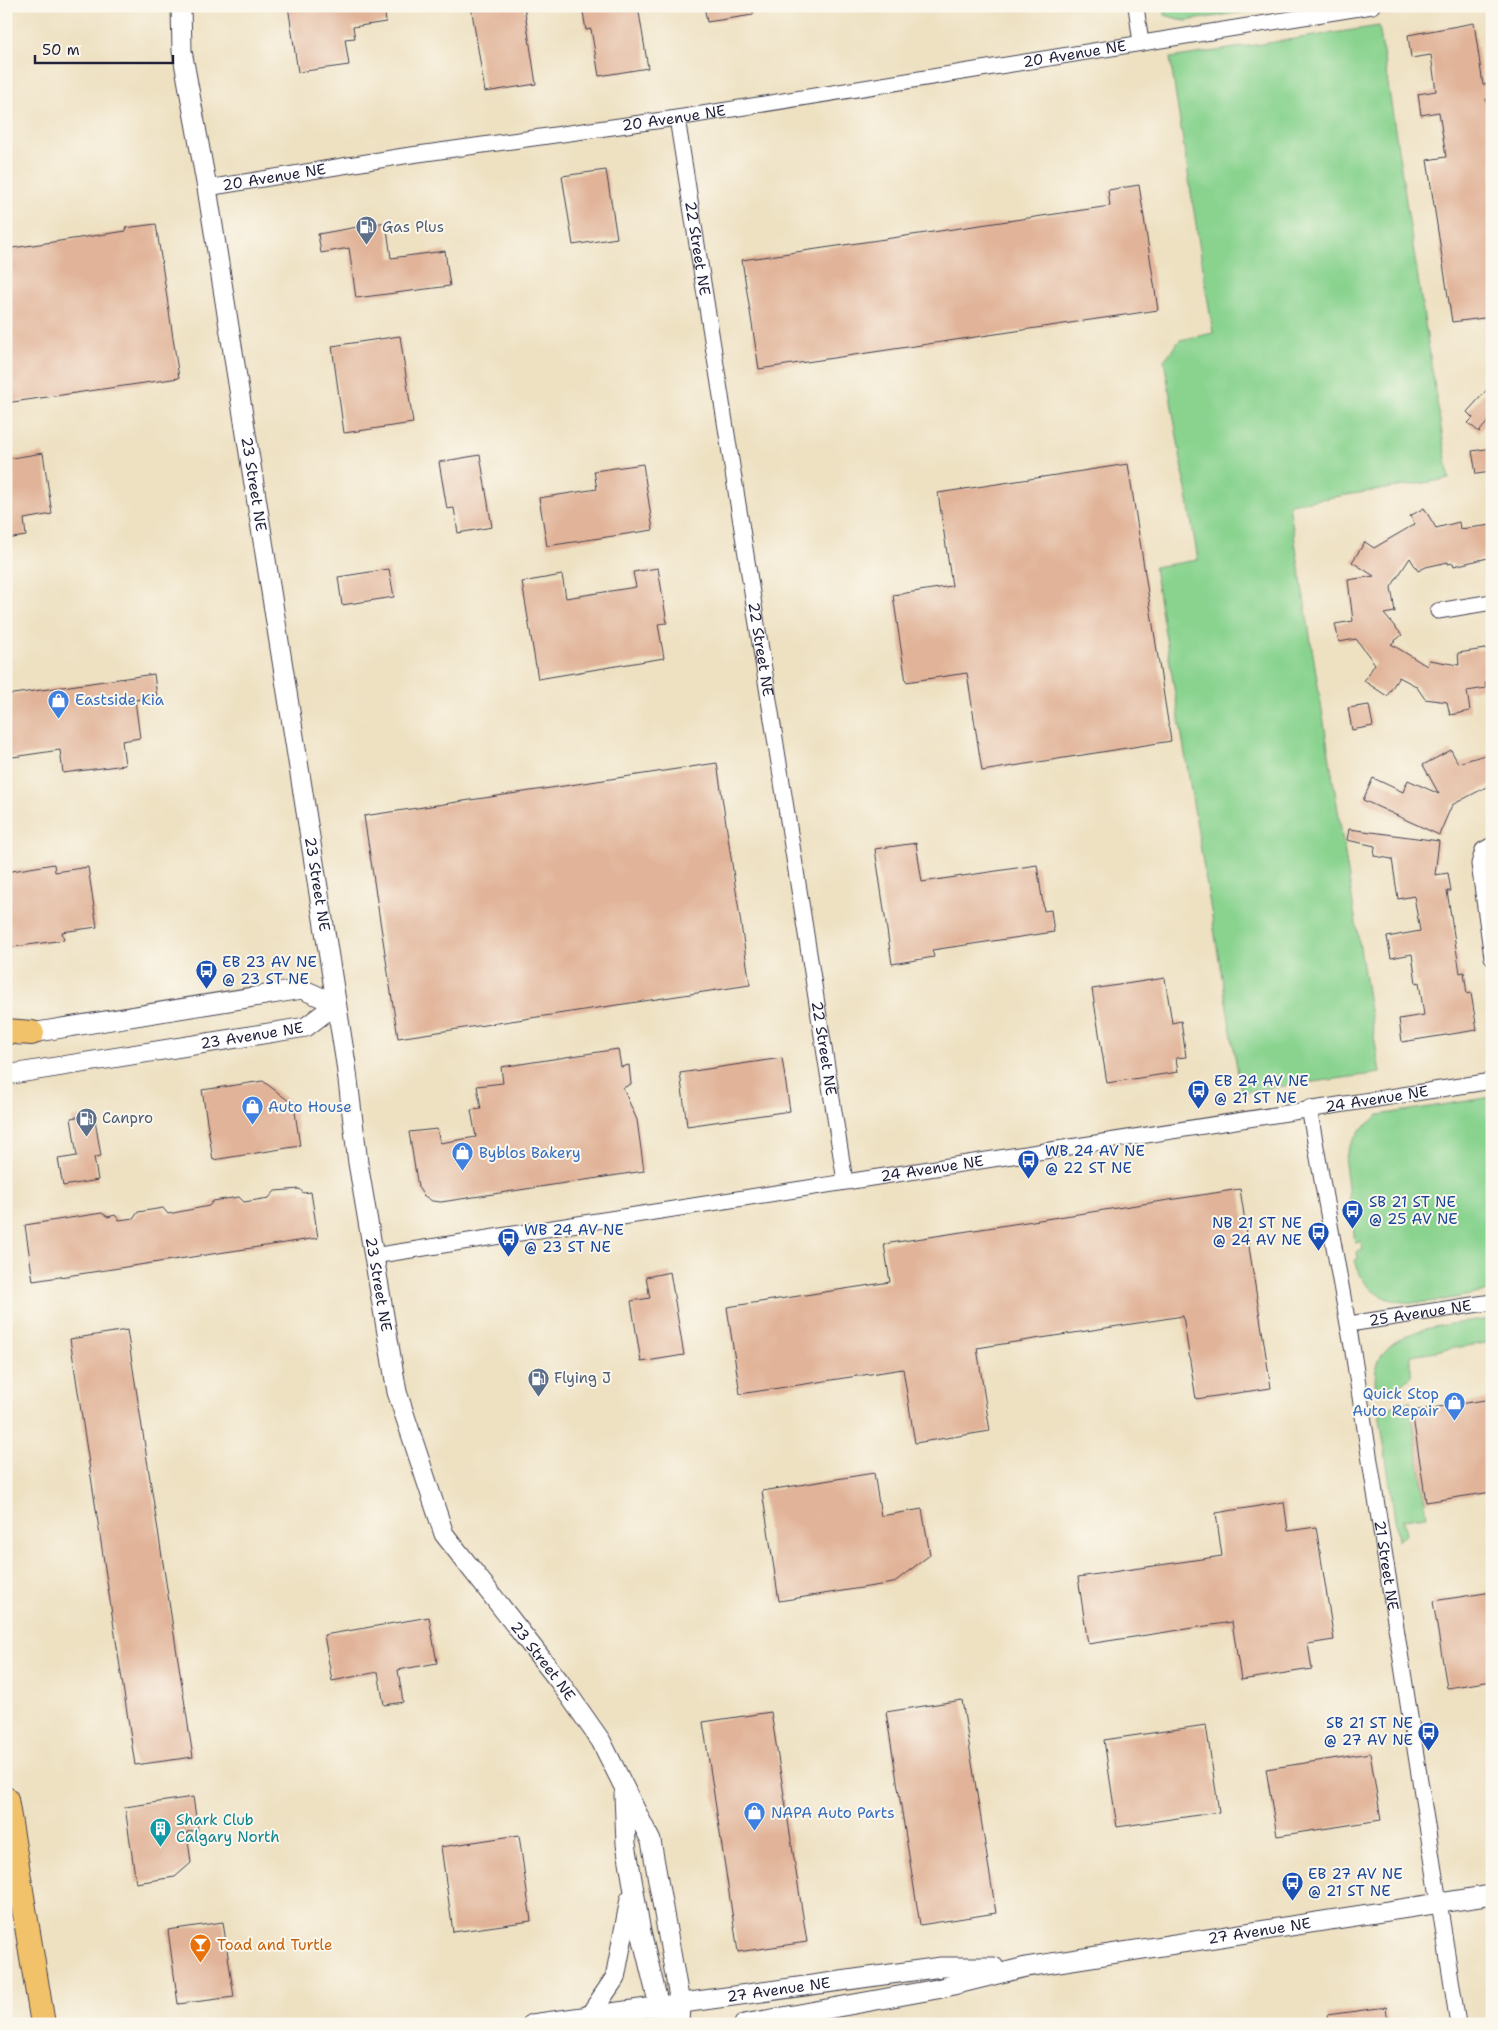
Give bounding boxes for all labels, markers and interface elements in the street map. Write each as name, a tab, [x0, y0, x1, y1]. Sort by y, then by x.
scale bar	[35, 32, 172, 64]
street label: 20 Avenue NE	[1021, 36, 1128, 72]
text: 50 m	[42, 40, 80, 60]
street label: 20 Avenue NE	[621, 100, 727, 136]
street label: 20 Avenue NE	[221, 159, 327, 195]
street label: 22 Street NE	[680, 200, 715, 297]
fuel station icon: Gas Plus	[354, 215, 378, 246]
place label: Gas Plus	[382, 217, 444, 237]
street label: 23 Street NE	[237, 435, 271, 533]
street label: 22 Street NE	[744, 601, 778, 698]
shop icon: Eastside Kia	[47, 688, 71, 719]
place label: Eastside Kia	[75, 690, 165, 710]
street label: 23 Street NE	[300, 835, 335, 933]
place label: EB 23 AV NE @ 23 ST NE	[222, 952, 317, 989]
bus stop icon: EB 23 AV NE @ 23 ST NE	[194, 959, 218, 990]
street label: 22 Street NE	[807, 1000, 841, 1097]
street label: 23 Avenue NE	[199, 1018, 305, 1054]
place label: EB 24 AV NE @ 21 ST NE	[1214, 1071, 1309, 1108]
bus stop icon: EB 24 AV NE @ 21 ST NE	[1186, 1078, 1210, 1109]
street label: 24 Avenue NE	[1324, 1081, 1430, 1117]
shop icon: Auto House	[240, 1095, 264, 1126]
place label: Auto House	[268, 1097, 352, 1117]
fuel station icon: Canpro	[74, 1106, 98, 1137]
place label: Canpro	[102, 1108, 153, 1128]
shop icon: Byblos Bakery	[451, 1141, 475, 1172]
place label: WB 24 AV NE @ 22 ST NE	[1045, 1141, 1145, 1178]
place label: Byblos Bakery	[479, 1143, 581, 1163]
bus stop icon: WB 24 AV NE @ 22 ST NE	[1017, 1148, 1041, 1179]
street label: 24 Avenue NE	[879, 1151, 985, 1186]
place label: SB 21 ST NE @ 25 AV NE	[1369, 1192, 1458, 1229]
bus stop icon: SB 21 ST NE @ 25 AV NE	[1341, 1199, 1365, 1230]
place label: NB 21 ST NE @ 24 AV NE	[1212, 1213, 1302, 1250]
place label: WB 24 AV NE @ 23 ST NE	[524, 1220, 624, 1257]
bus stop icon: NB 21 ST NE @ 24 AV NE	[1306, 1220, 1330, 1251]
bus stop icon: WB 24 AV NE @ 23 ST NE	[496, 1227, 520, 1258]
street label: 23 Street NE	[361, 1236, 397, 1333]
street label: 25 Avenue NE	[1368, 1295, 1473, 1331]
fuel station icon: Flying J	[526, 1366, 550, 1397]
place label: Flying J	[554, 1368, 611, 1388]
place label: Quick Stop Auto Repair	[1352, 1384, 1439, 1421]
shop icon: Quick Stop Auto Repair	[1443, 1391, 1467, 1422]
street label: 21 Street NE	[1369, 1519, 1403, 1612]
street label: 23 Street NE	[506, 1617, 580, 1705]
place label: SB 21 ST NE @ 27 AV NE	[1324, 1713, 1413, 1750]
bus stop icon: SB 21 ST NE @ 27 AV NE	[1417, 1720, 1441, 1751]
shop icon: NAPA Auto Parts	[743, 1801, 767, 1832]
place label: NAPA Auto Parts	[771, 1803, 895, 1823]
place label: Shark Club Calgary North	[176, 1810, 280, 1847]
building icon: Shark Club Calgary North	[148, 1817, 172, 1848]
place label: EB 27 AV NE @ 21 ST NE	[1308, 1864, 1403, 1901]
bus stop icon: EB 27 AV NE @ 21 ST NE	[1280, 1871, 1304, 1902]
street label: 27 Avenue NE	[1207, 1913, 1312, 1949]
bar icon: Toad and Turtle	[189, 1933, 213, 1964]
place label: Toad and Turtle	[217, 1935, 333, 1955]
street label: 27 Avenue NE	[726, 1973, 831, 2007]

